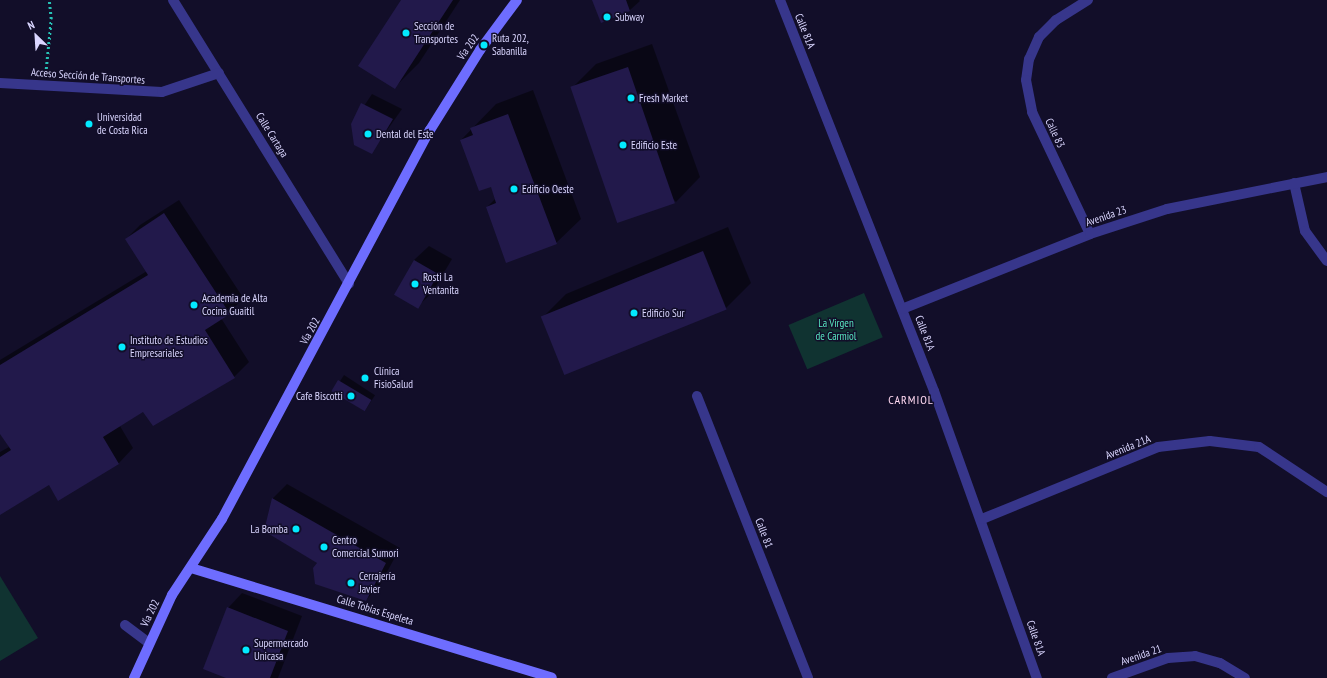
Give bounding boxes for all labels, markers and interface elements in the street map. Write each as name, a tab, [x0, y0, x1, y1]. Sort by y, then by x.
place label: Subway	[615, 10, 644, 24]
marker: Subway	[602, 12, 612, 22]
street label: Calle 81A	[792, 12, 818, 50]
north arrow	[16, 16, 56, 56]
text: N	[25, 18, 37, 33]
place label: Sección de Transportes	[414, 20, 458, 46]
marker: Sección de Transportes	[401, 28, 411, 38]
street label: Vía 202	[454, 31, 482, 63]
place label: Ruta 202, Sabanilla	[492, 32, 529, 58]
marker: Ruta 202, Sabanilla	[479, 40, 489, 50]
street label: Acceso Sección de Transportes	[30, 65, 146, 87]
place label: Fresh Market	[639, 91, 688, 105]
marker: Fresh Market	[626, 93, 636, 103]
street label: Calle Cartaga	[253, 110, 291, 160]
place label: Universidad de Costa Rica	[97, 111, 148, 137]
street label: Calle 83	[1042, 116, 1068, 150]
marker: Universidad de Costa Rica	[84, 119, 94, 129]
place label: Dental del Este	[376, 127, 434, 141]
marker: Dental del Este	[363, 129, 373, 139]
place label: Edificio Este	[631, 138, 677, 152]
marker: Edificio Este	[618, 140, 628, 150]
place label: Edificio Oeste	[522, 182, 574, 196]
marker: Edificio Oeste	[509, 184, 519, 194]
street label: Avenida 23	[1084, 203, 1128, 229]
place label: Rosti La Ventanita	[423, 271, 459, 297]
marker: Rosti La Ventanita	[410, 279, 420, 289]
place label: Academia de Alta Cocina Guaitil	[202, 292, 268, 318]
marker: Academia de Alta Cocina Guaitil	[189, 300, 199, 310]
place label: Edificio Sur	[642, 306, 685, 320]
marker: Edificio Sur	[629, 308, 639, 318]
street label: Calle 81A	[912, 314, 938, 352]
street label: Vía 202	[297, 315, 323, 347]
park label: La Virgen de Carmiol	[816, 317, 856, 343]
place label: Instituto de Estudios Empresariales	[130, 334, 208, 360]
marker: Instituto de Estudios Empresariales	[117, 342, 127, 352]
place label: Clínica FisioSalud	[374, 365, 413, 391]
marker: Clínica FisioSalud	[359, 372, 371, 384]
place label: Cafe Biscotti	[296, 389, 343, 403]
marker: Cafe Biscotti	[346, 391, 356, 401]
district label: CARMIOL	[888, 393, 934, 407]
street label: Avenida 21A	[1104, 432, 1152, 462]
street label: Calle 81	[752, 516, 776, 550]
place label: La Bomba	[251, 522, 288, 536]
marker: La Bomba	[291, 524, 301, 534]
place label: Centro Comercial Sumori	[332, 534, 399, 560]
marker: Centro Comercial Sumori	[319, 542, 329, 552]
place label: Cerrajería Javier	[359, 570, 395, 596]
marker: Cerrajería Javier	[346, 578, 356, 588]
street label: Calle Tobías Espeleta	[335, 592, 415, 628]
street label: Vía 202	[138, 597, 162, 629]
street label: Calle 81A	[1024, 619, 1048, 657]
place label: Supermercado Unicasa	[254, 637, 308, 663]
street label: Avenida 21	[1119, 642, 1163, 668]
marker: Supermercado Unicasa	[241, 645, 251, 655]

